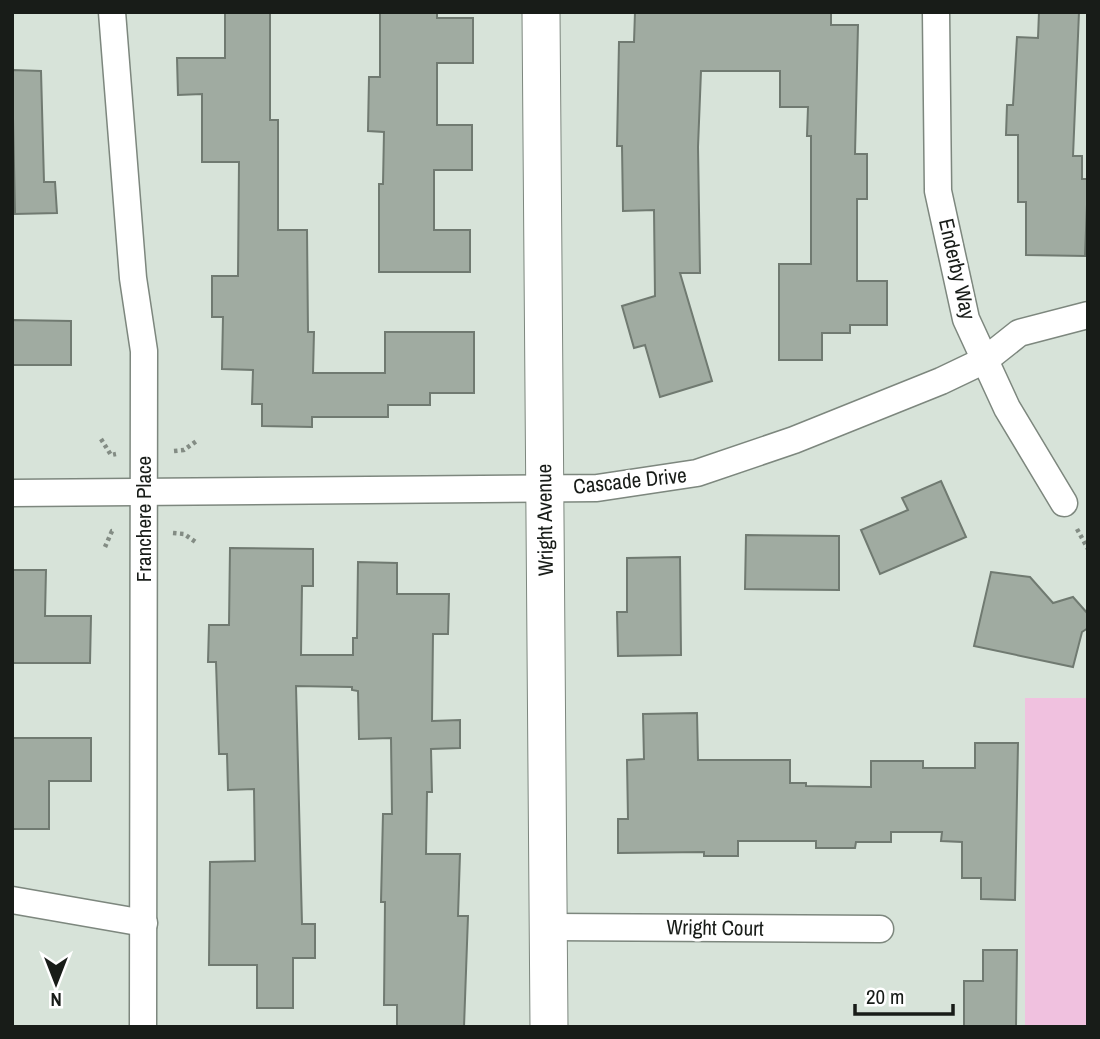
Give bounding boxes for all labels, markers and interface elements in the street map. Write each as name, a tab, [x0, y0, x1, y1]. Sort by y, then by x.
street label: Enderby Way	[932, 216, 983, 323]
street label: Franchere Place	[129, 456, 158, 582]
street label: Cascade Drive	[572, 460, 688, 501]
street label: Wright Avenue	[529, 464, 560, 576]
street label: Wright Court	[666, 912, 764, 943]
north arrow	[21, 948, 91, 1018]
scale bar	[855, 972, 953, 1016]
text: 20 m	[866, 982, 904, 1011]
text: N	[50, 987, 62, 1013]

